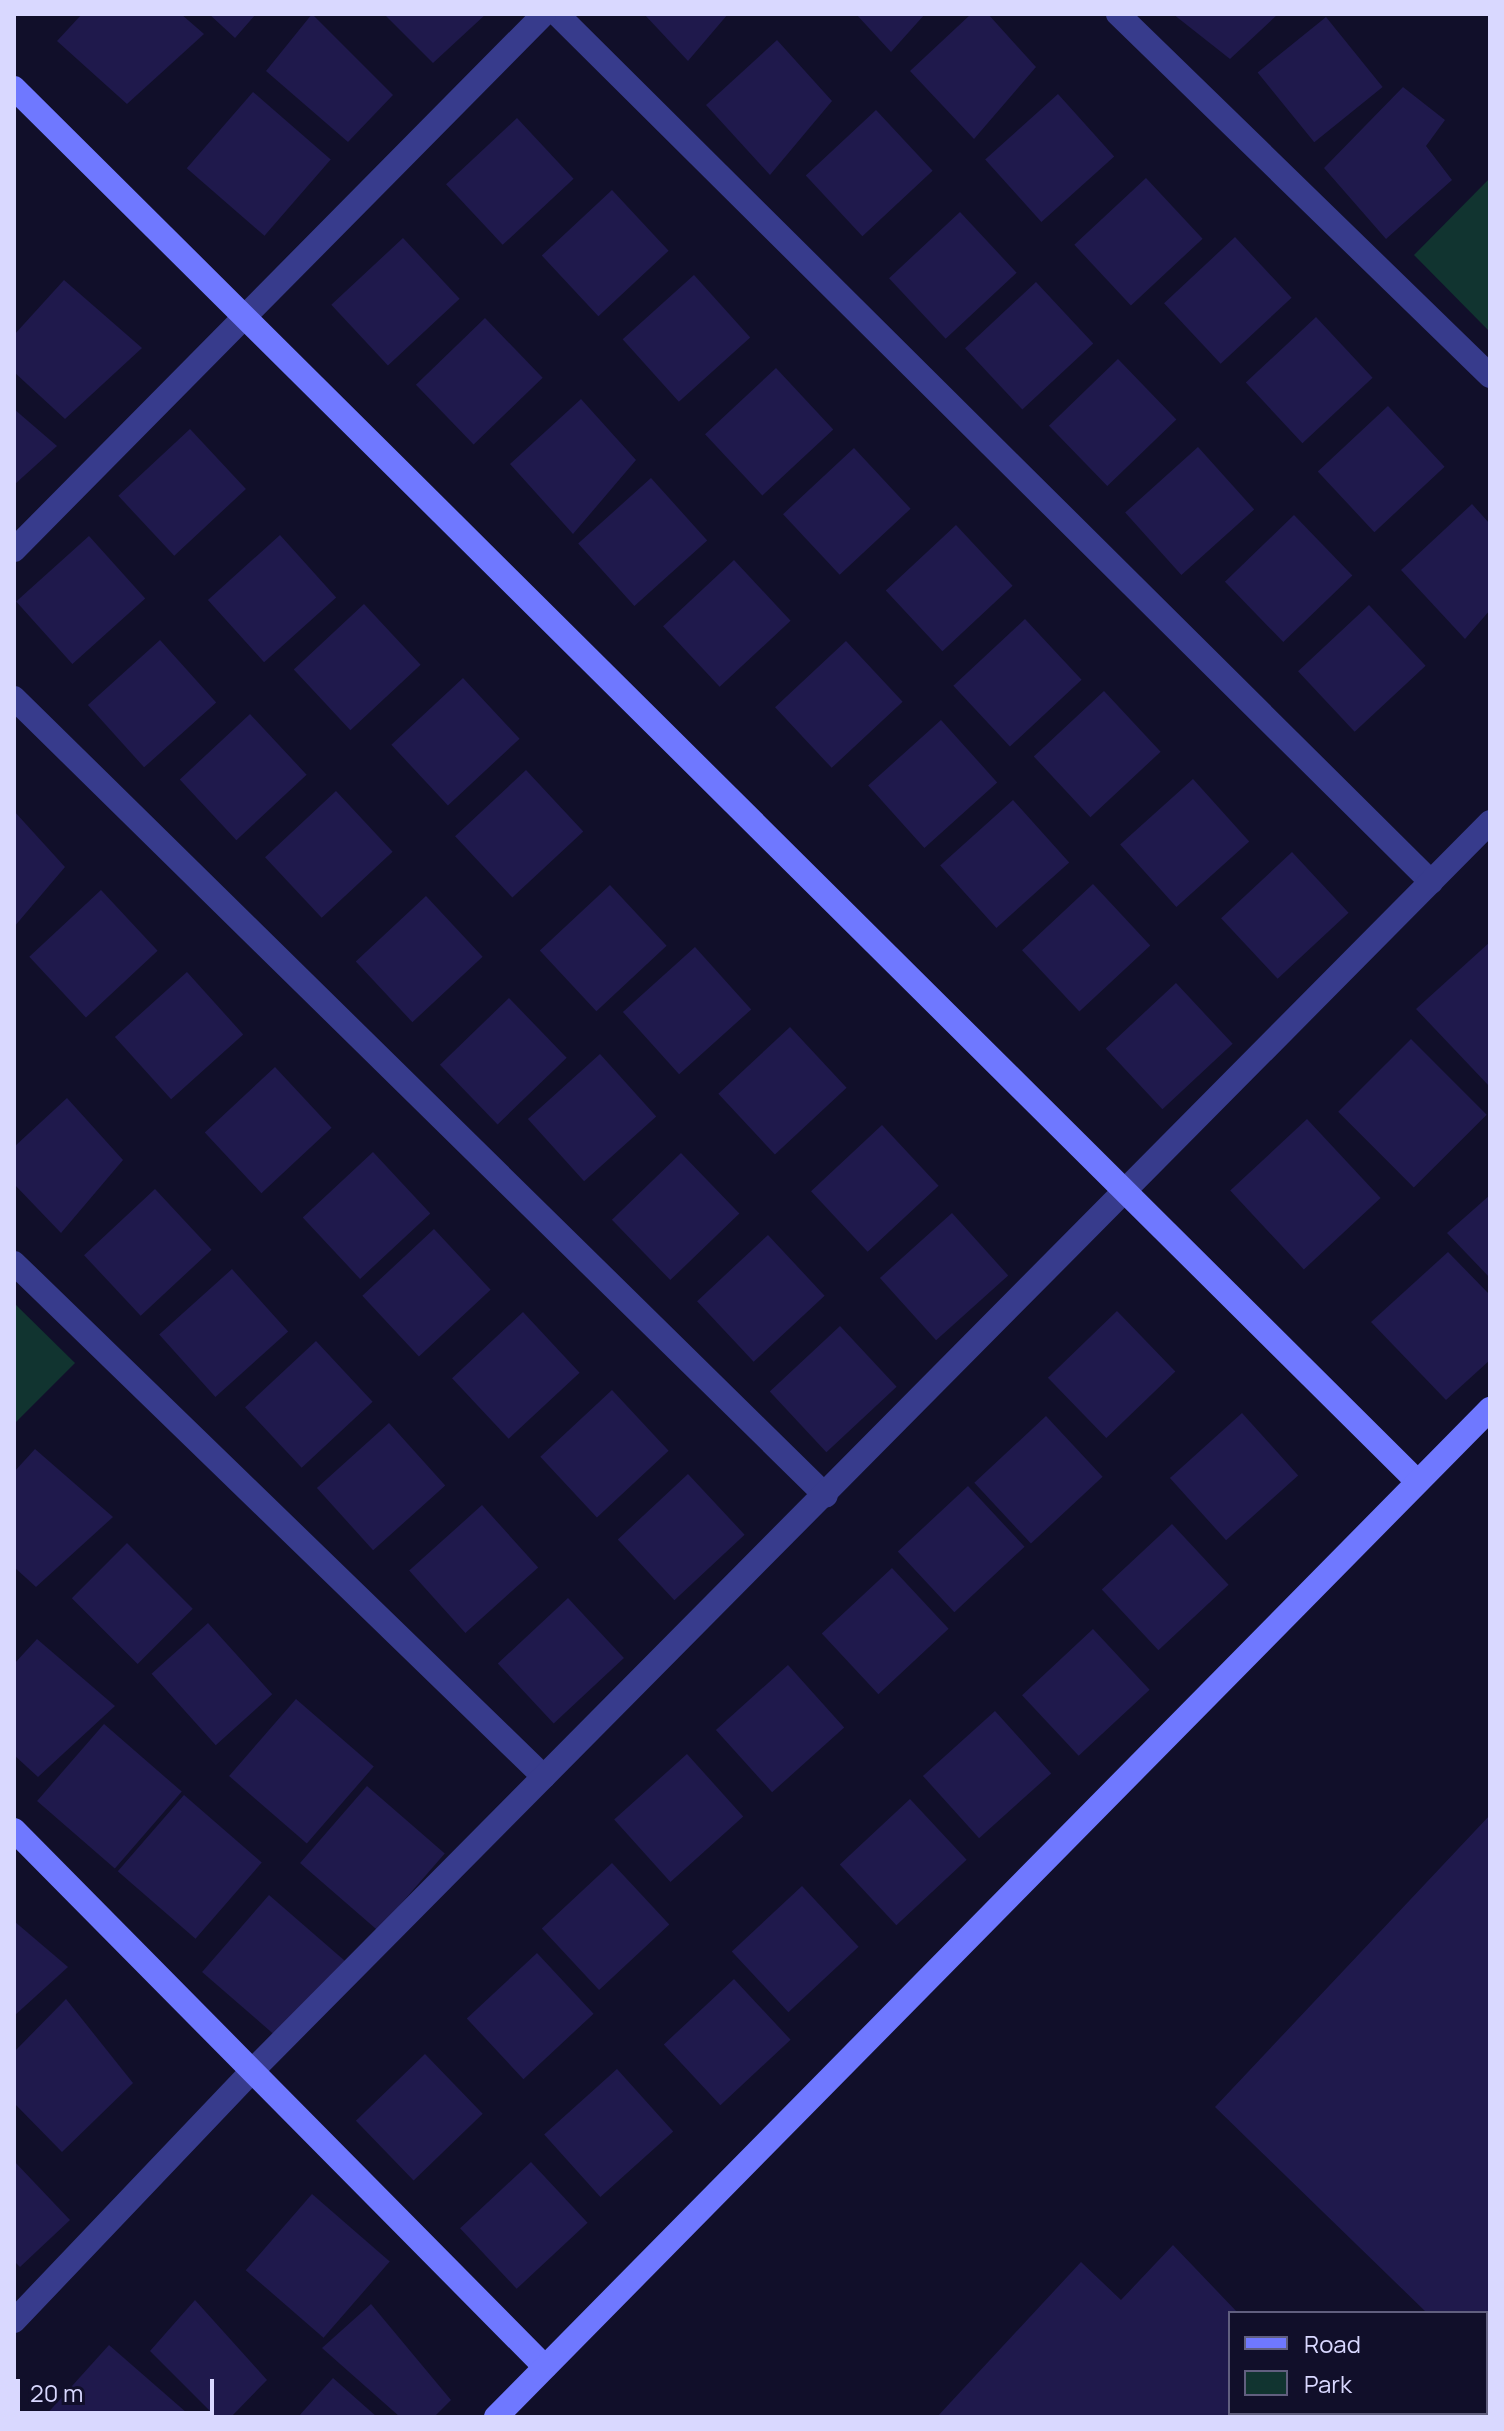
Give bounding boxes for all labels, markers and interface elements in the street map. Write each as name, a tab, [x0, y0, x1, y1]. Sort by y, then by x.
legend	[1228, 2311, 1488, 2415]
text: Road	[1304, 2327, 1361, 2360]
scale bar	[20, 2363, 218, 2413]
text: Park	[1304, 2367, 1352, 2400]
text: 20 m	[30, 2376, 83, 2409]

